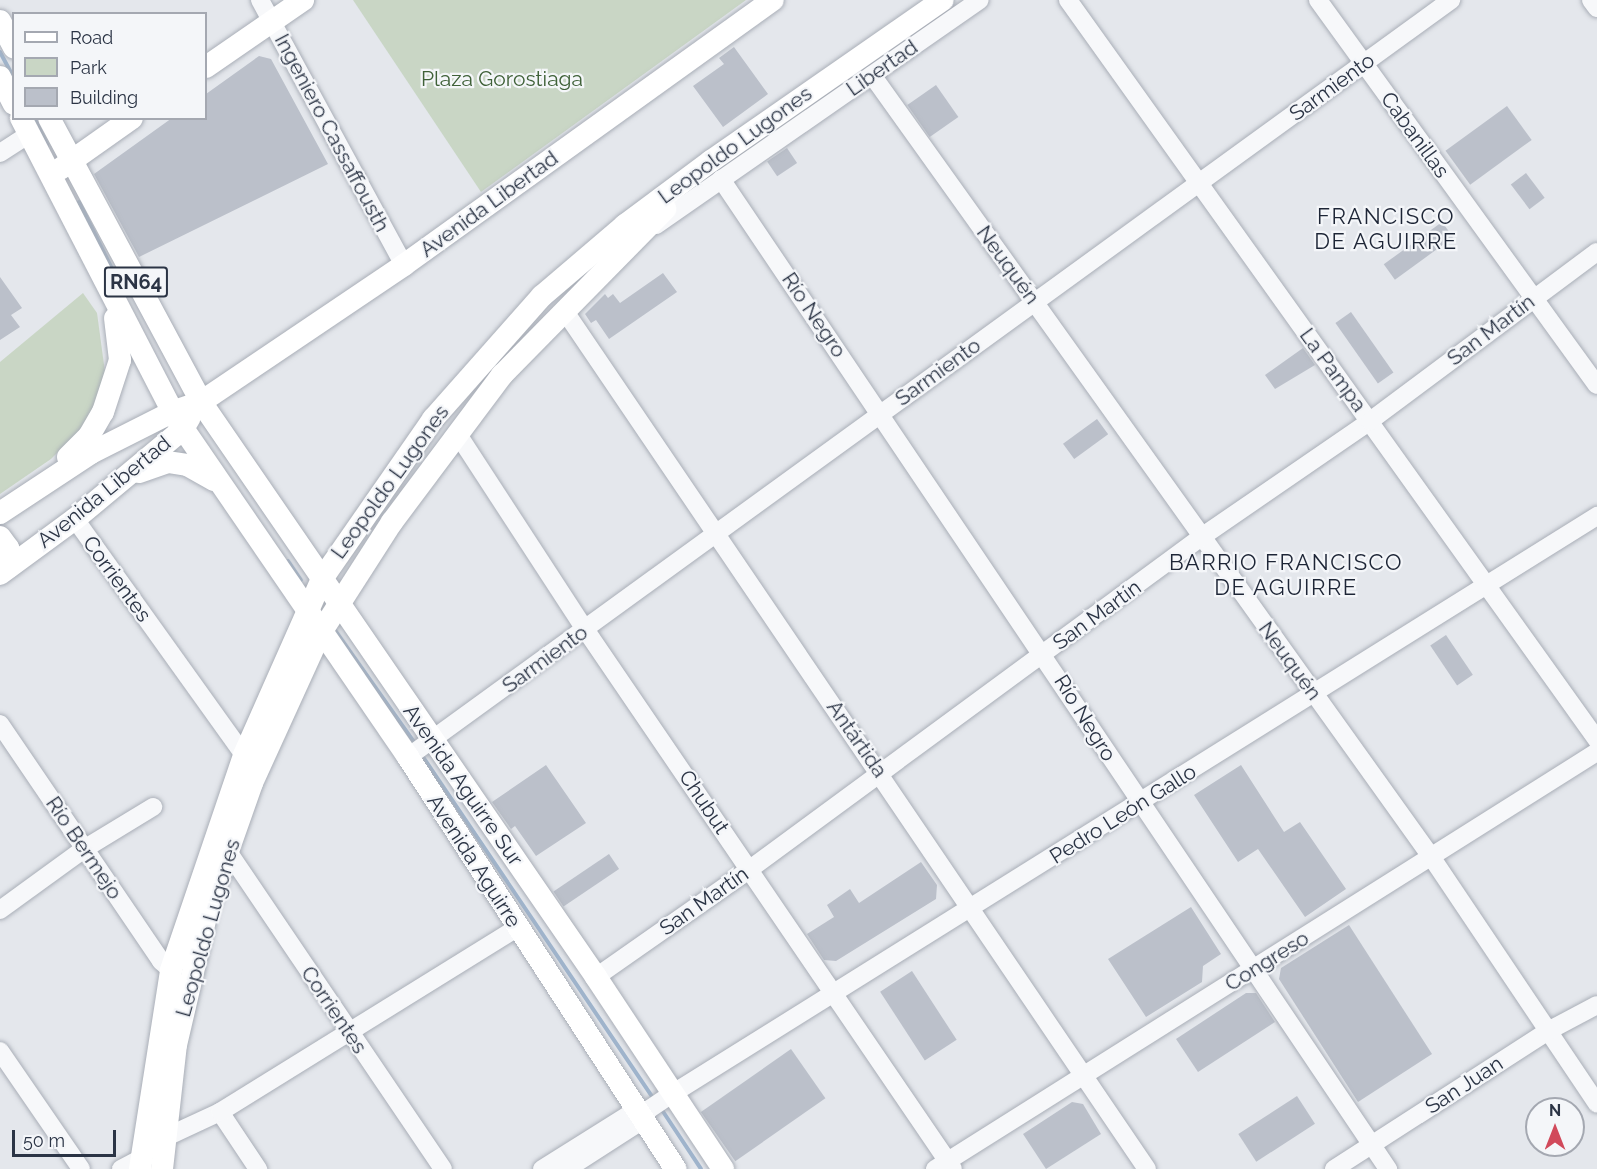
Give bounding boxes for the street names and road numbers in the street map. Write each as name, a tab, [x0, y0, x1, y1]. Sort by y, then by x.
street label: Ingeniero Cassaffousth	[269, 30, 395, 236]
street label: Libertad	[842, 34, 922, 102]
street label: Sarmiento	[1284, 48, 1380, 126]
street label: Leopoldo Lugones	[653, 81, 817, 209]
street label: Cabanillas	[1375, 87, 1455, 183]
street label: Avenida Libertad	[415, 146, 563, 262]
street label: Neuquén	[971, 221, 1045, 309]
road number: RN64	[103, 265, 169, 299]
street label: Río Negro	[776, 268, 852, 362]
street label: San Martín	[1442, 289, 1540, 371]
street label: La Pampa	[1294, 323, 1372, 417]
street label: Sarmiento	[890, 333, 986, 411]
street label: Leopoldo Lugones	[326, 400, 454, 564]
street label: Avenida Libertad	[32, 430, 176, 554]
street label: Corrientes	[77, 531, 157, 627]
street label: San Martín	[1048, 575, 1146, 655]
street label: Neuquén	[1253, 617, 1327, 705]
street label: Sarmiento	[497, 620, 593, 698]
street label: Río Negro	[1049, 670, 1121, 766]
street label: Antártida	[821, 696, 893, 782]
street label: Avenida Aguirre Sur	[398, 699, 528, 871]
street label: Pedro León Gallo	[1045, 759, 1201, 869]
street label: Chubut	[674, 765, 734, 839]
street label: Avenida Aguirre	[422, 790, 526, 932]
street label: Río Bermejo	[40, 792, 128, 904]
street label: Leopoldo Lugones	[171, 836, 245, 1020]
street label: San Martín	[655, 861, 753, 941]
street label: Congreso	[1220, 925, 1314, 997]
street label: Corrientes	[296, 961, 372, 1059]
street label: San Juan	[1420, 1050, 1508, 1120]

